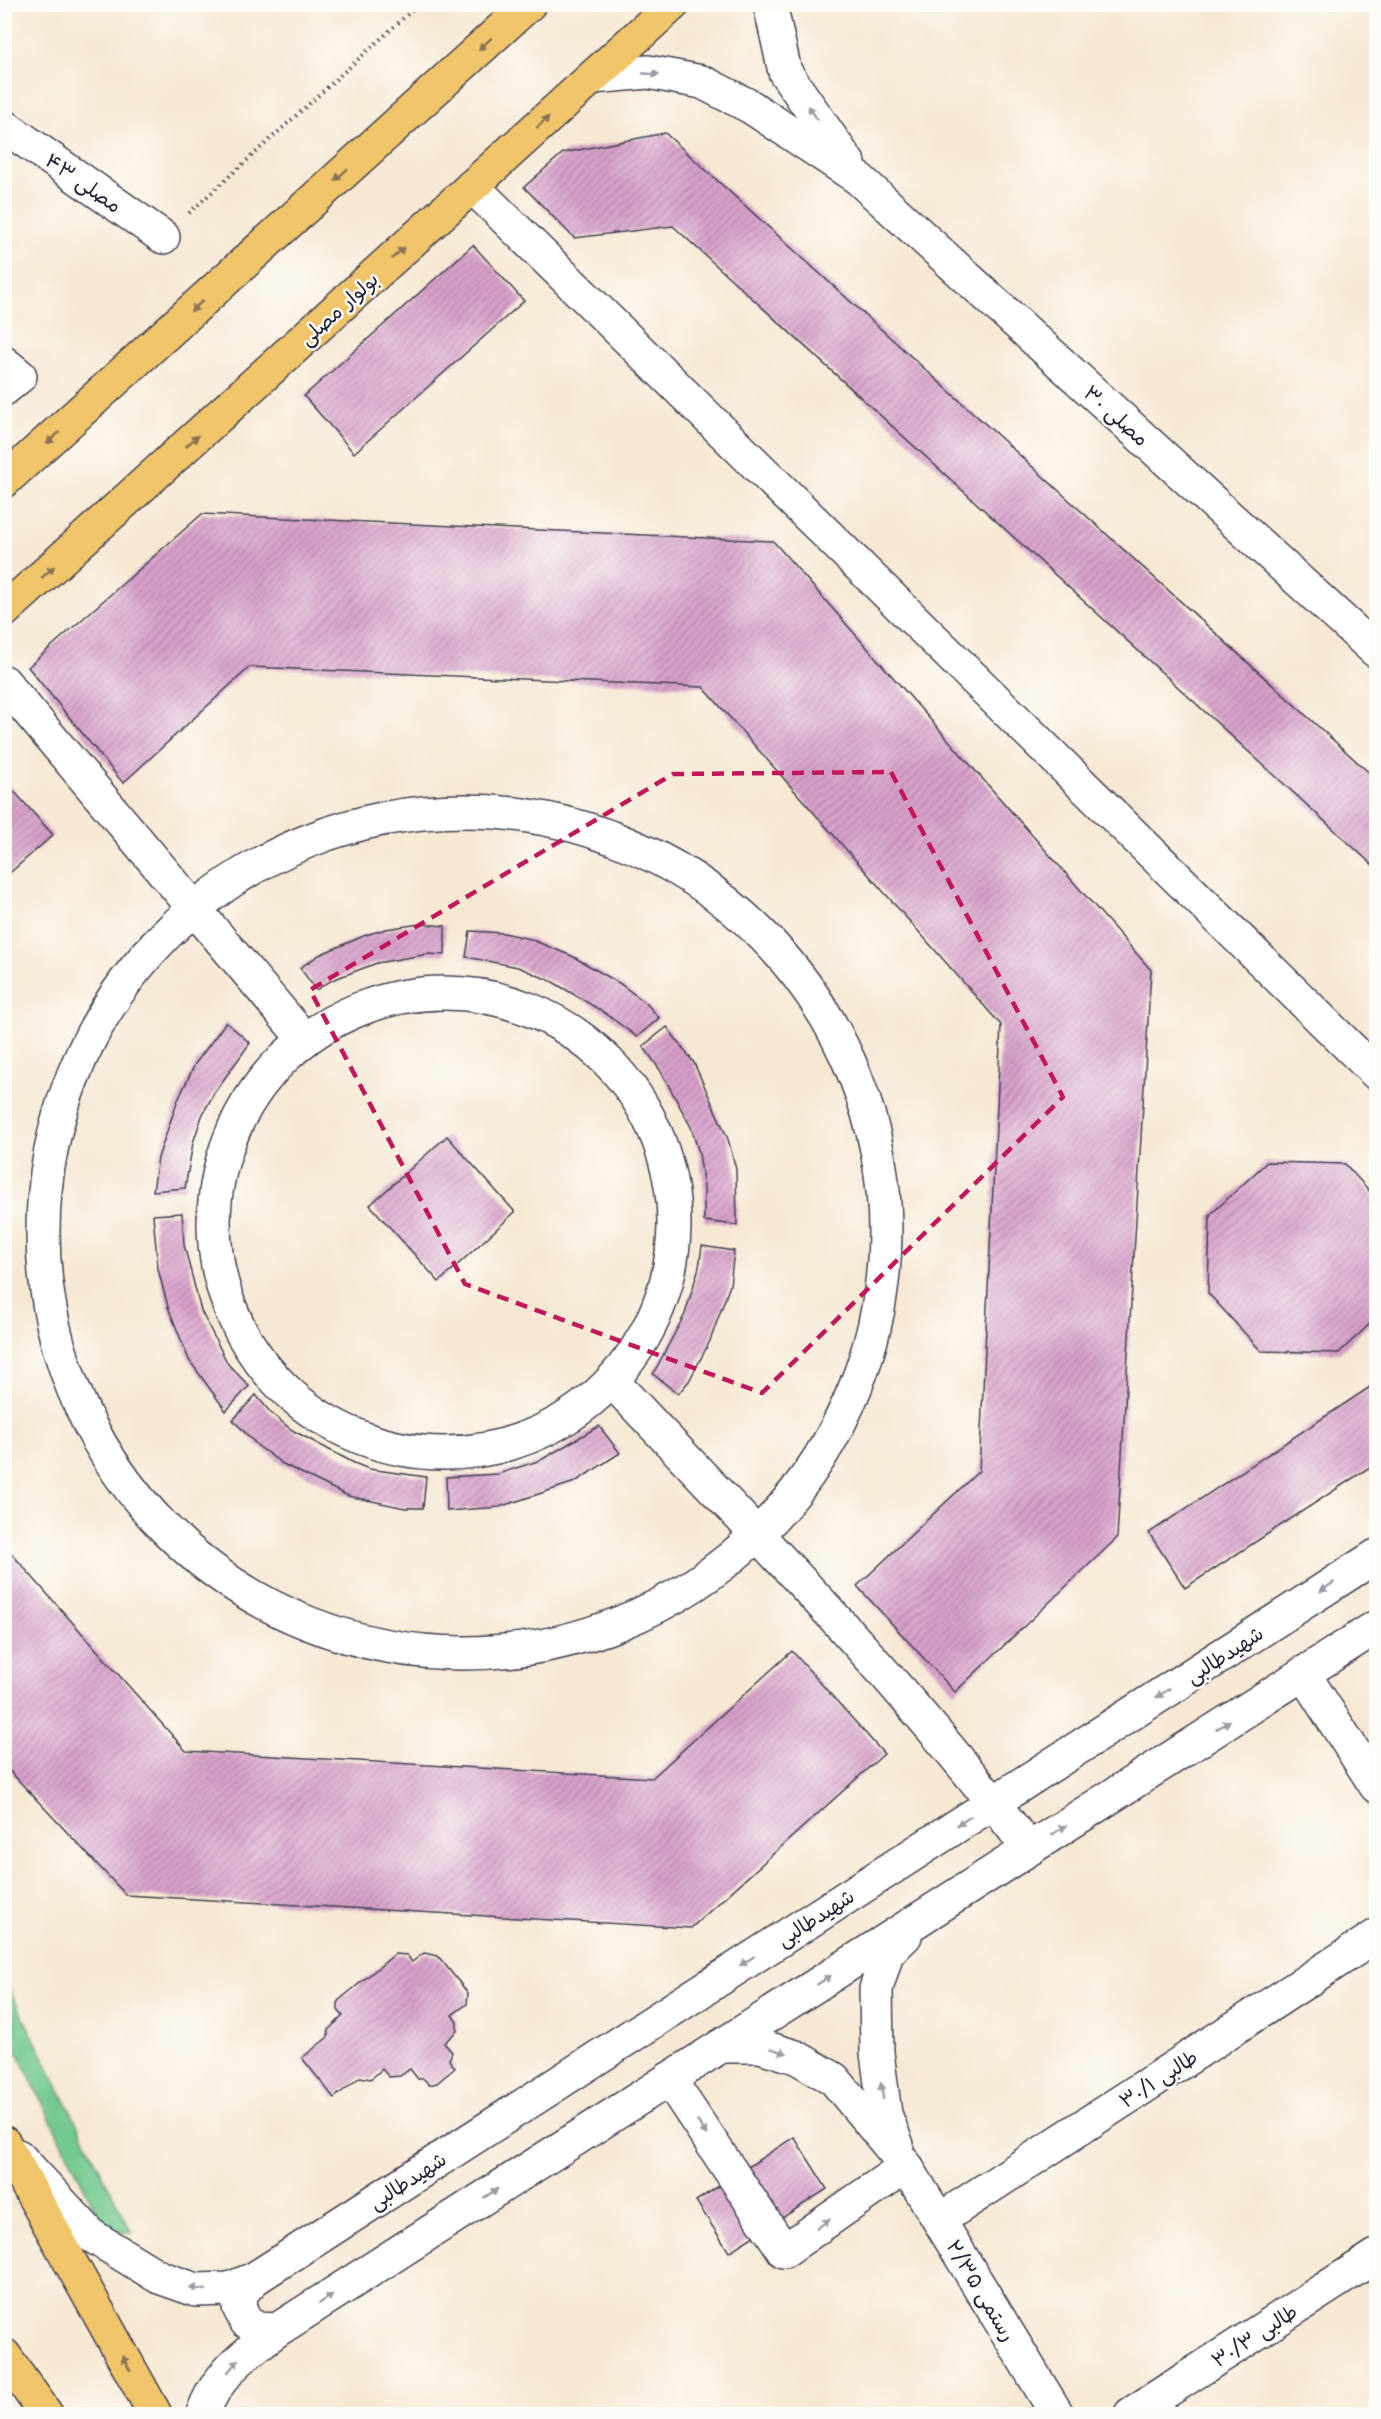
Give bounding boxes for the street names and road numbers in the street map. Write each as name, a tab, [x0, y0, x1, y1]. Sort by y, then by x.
street label: مصلی ۴۳	[40, 145, 128, 219]
street label: بولوار مصلی	[292, 264, 384, 352]
street label: مصلی ۳۰	[1078, 377, 1156, 453]
street label: شهیدطالبی	[1179, 1618, 1269, 1690]
street label: شهیدطالبی	[770, 1881, 860, 1953]
street label: طالبی ۳۰/۱	[1113, 2041, 1203, 2115]
street label: شهیدطالبی	[362, 2144, 452, 2216]
street label: رستمی ۲/۳۵	[940, 2233, 1024, 2347]
street label: طالبی ۳۰/۳	[1205, 2296, 1303, 2374]

